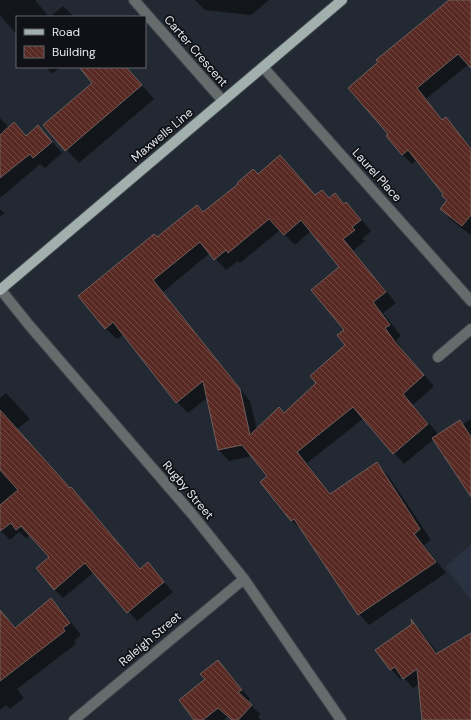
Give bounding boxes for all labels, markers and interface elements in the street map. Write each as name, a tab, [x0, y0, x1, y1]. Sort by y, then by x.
street label: Carter Crescent	[161, 12, 232, 90]
legend	[16, 16, 146, 68]
text: Road	[52, 24, 80, 40]
text: Building	[52, 44, 96, 60]
street label: Maxwells Line	[128, 104, 196, 165]
street label: Laurel Place	[349, 145, 405, 205]
street label: Rugby Street	[159, 457, 217, 523]
street label: Raleigh Street	[115, 608, 185, 670]

